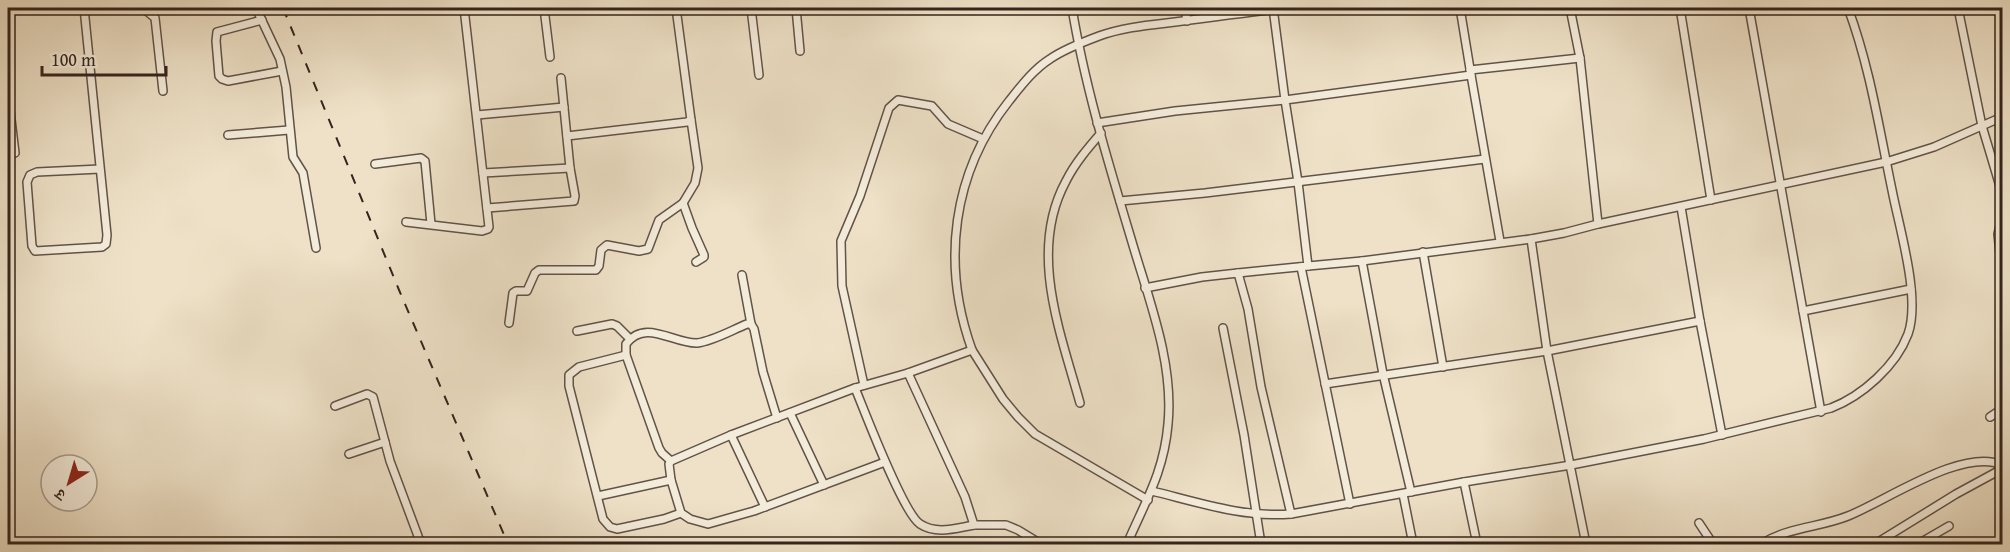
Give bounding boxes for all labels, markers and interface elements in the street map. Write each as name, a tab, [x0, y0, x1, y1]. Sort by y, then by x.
scale bar	[42, 39, 166, 77]
text: 100 m	[51, 46, 96, 73]
north arrow	[39, 453, 99, 513]
text: उ	[48, 482, 71, 508]

